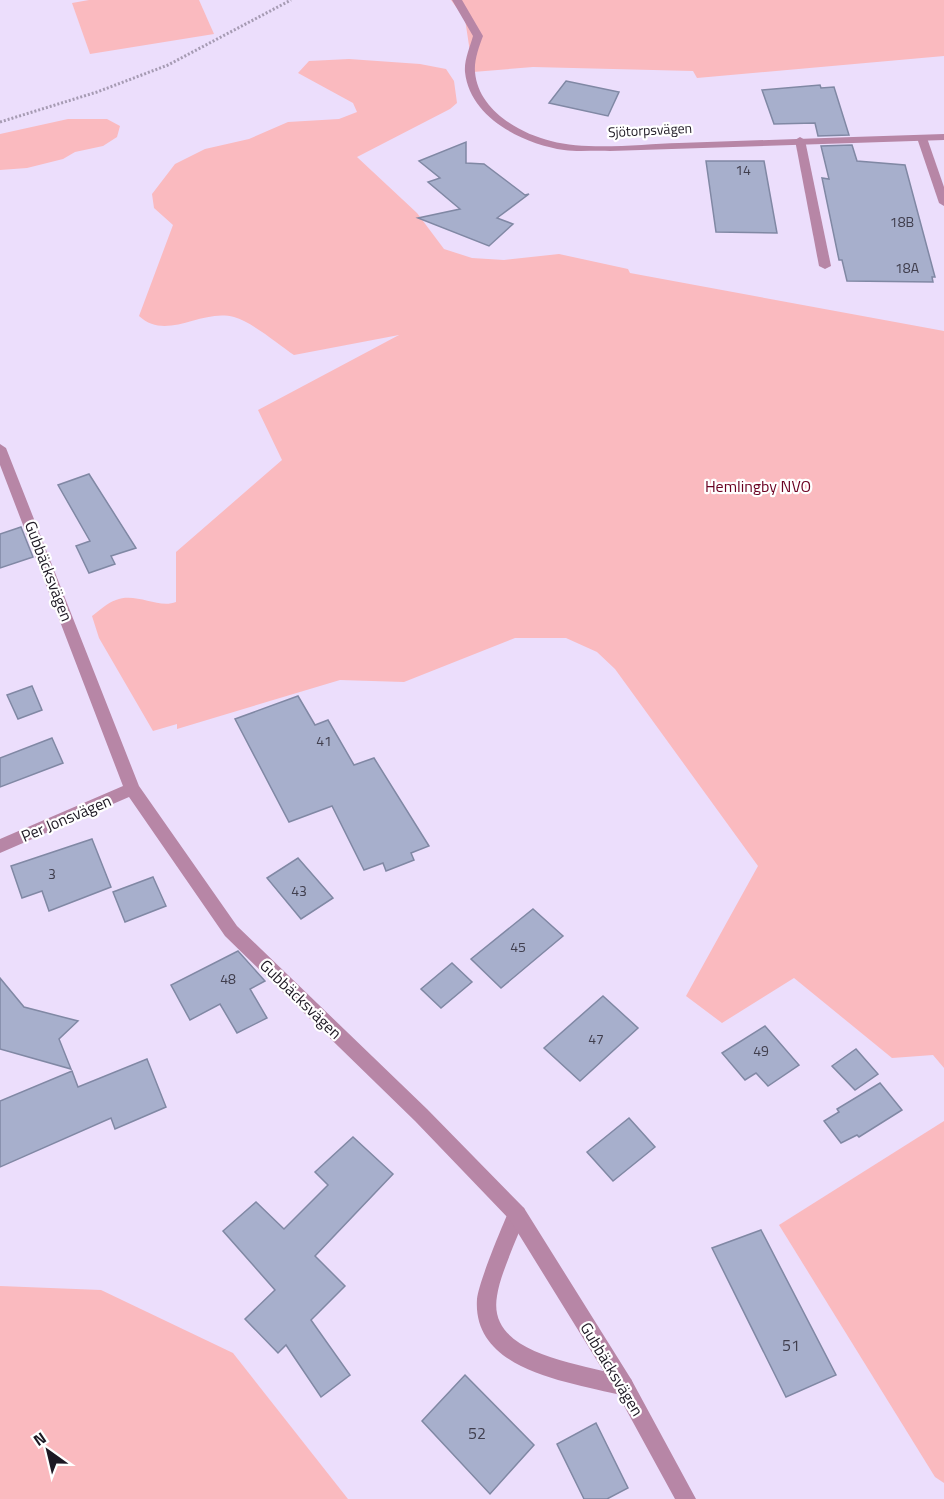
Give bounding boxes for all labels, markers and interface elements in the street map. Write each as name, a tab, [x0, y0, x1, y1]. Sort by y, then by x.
street label: Sjötorpsvägen	[607, 117, 693, 142]
house number: 14	[735, 159, 751, 180]
house number: 18B	[890, 211, 914, 232]
house number: 18A	[895, 257, 920, 278]
park label: Hemlingby NVO	[705, 474, 811, 498]
street label: Gubbäcksvägen	[19, 517, 79, 625]
house number: 41	[316, 730, 332, 751]
street label: Per Jonsvägen	[17, 788, 115, 848]
house number: 3	[48, 863, 56, 884]
house number: 43	[291, 880, 307, 901]
house number: 45	[510, 936, 526, 957]
street label: Gubbäcksvägen	[255, 954, 347, 1044]
house number: 48	[220, 968, 236, 989]
house number: 47	[588, 1028, 604, 1049]
house number: 49	[753, 1040, 769, 1061]
street label: Gubbäcksvägen	[575, 1318, 649, 1420]
house number: 51	[782, 1333, 800, 1357]
north arrow	[18, 1421, 78, 1481]
house number: 52	[468, 1421, 486, 1445]
text: N	[28, 1426, 51, 1452]

